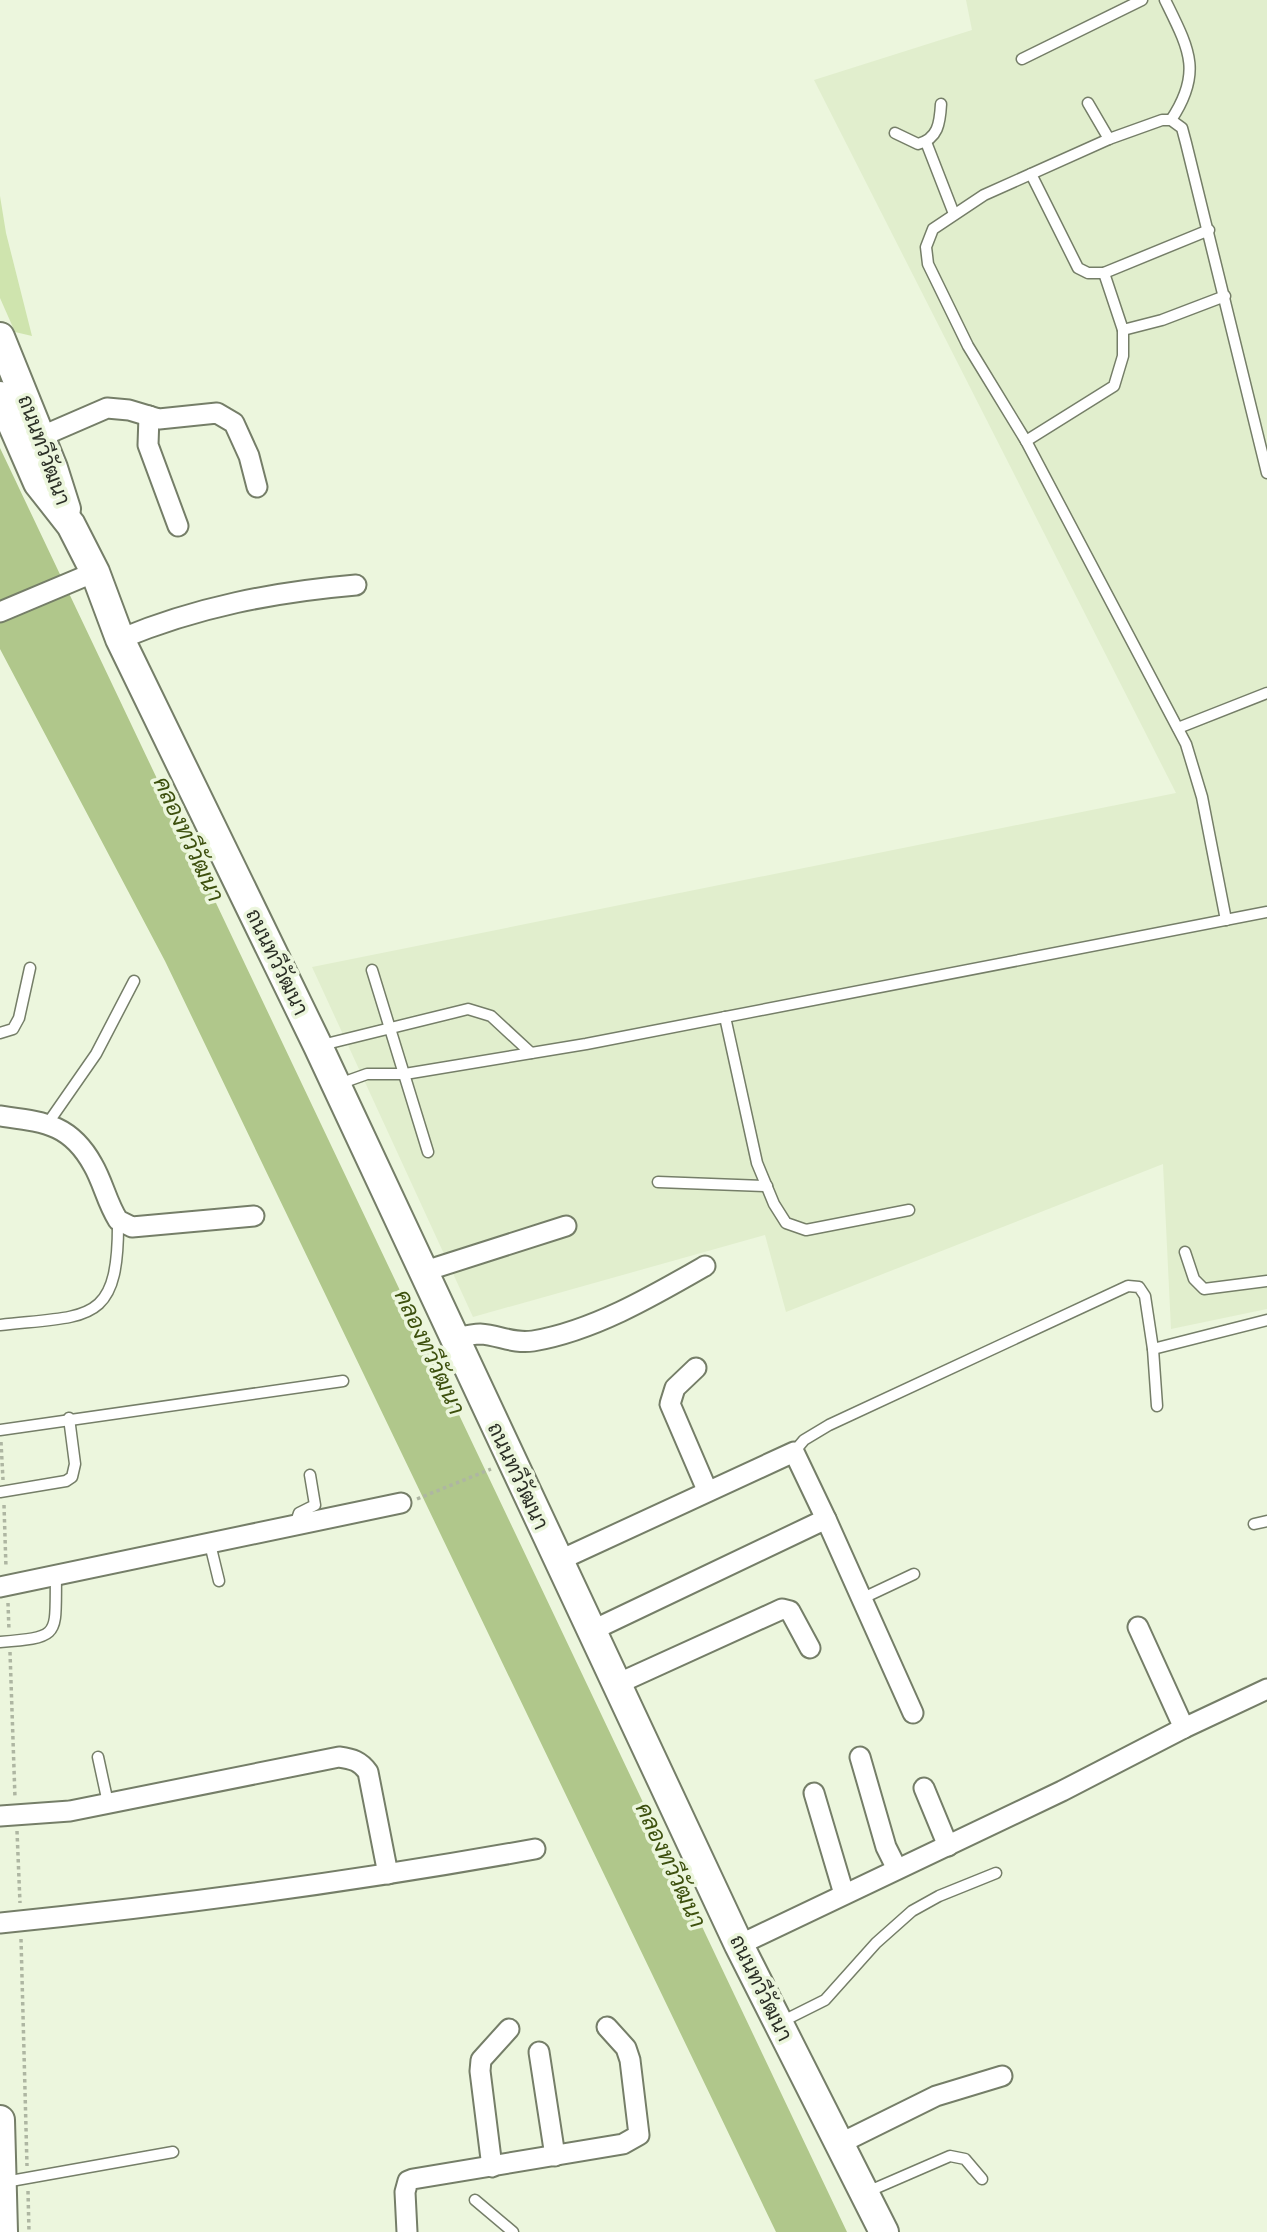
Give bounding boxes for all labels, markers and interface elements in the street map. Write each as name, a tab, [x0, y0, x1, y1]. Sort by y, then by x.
street label: ถนนทวีวัฒนา	[12, 391, 76, 509]
water label: คลองทวีวัฒนา	[147, 772, 231, 906]
street label: ถนนทวีวัฒนา	[240, 904, 314, 1020]
water label: คลองทวีวัฒนา	[388, 1285, 472, 1419]
street label: ถนนทวีวัฒนา	[482, 1418, 554, 1534]
water label: คลองทวีวัฒนา	[629, 1798, 713, 1932]
street label: ถนนทวีวัฒนา	[724, 1930, 798, 2046]

